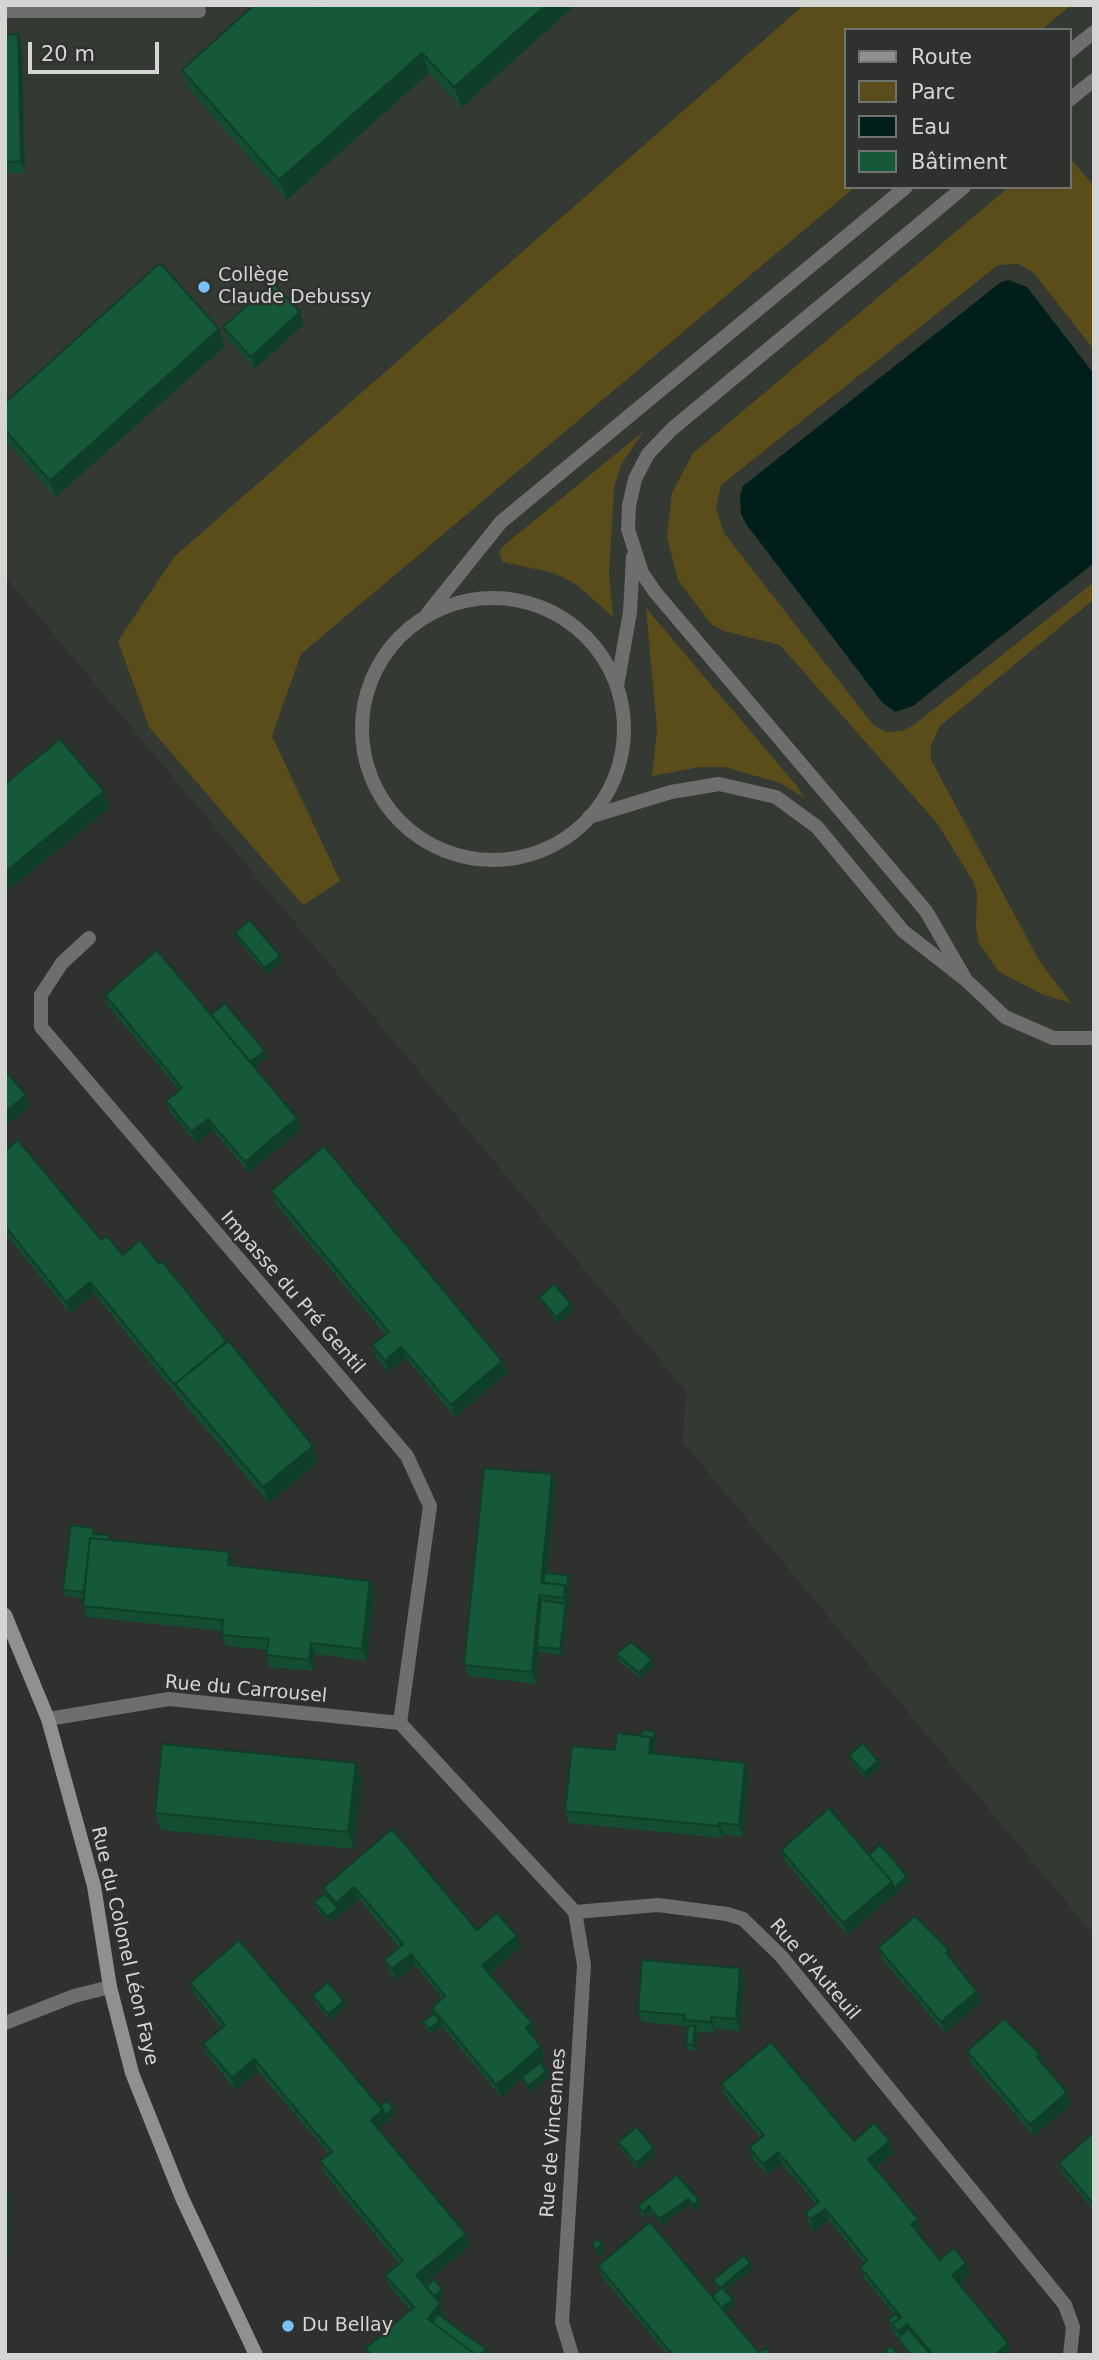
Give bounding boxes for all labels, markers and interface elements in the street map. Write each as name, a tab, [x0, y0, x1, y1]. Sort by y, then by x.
scale bar	[32, 28, 163, 72]
legend	[844, 28, 1071, 189]
text: 20 m	[41, 42, 95, 66]
text: Route	[911, 45, 972, 69]
text: Parc	[911, 80, 955, 104]
text: Eau	[911, 115, 950, 139]
text: Bâtiment	[911, 150, 1007, 174]
place label: Collège Claude Debussy	[218, 265, 371, 309]
marker: Collège Claude Debussy	[196, 279, 212, 295]
street label: Impasse du Pré Gentil	[215, 1207, 369, 1379]
street label: Rue du Carrousel	[164, 1672, 328, 1708]
street label: Rue du Colonel Léon Faye	[85, 1824, 163, 2068]
street label: Rue d'Auteuil	[764, 1915, 864, 2025]
street label: Rue de Vincennes	[537, 2048, 571, 2218]
place label: Du Bellay	[302, 2315, 393, 2337]
marker: Du Bellay	[280, 2318, 296, 2334]

